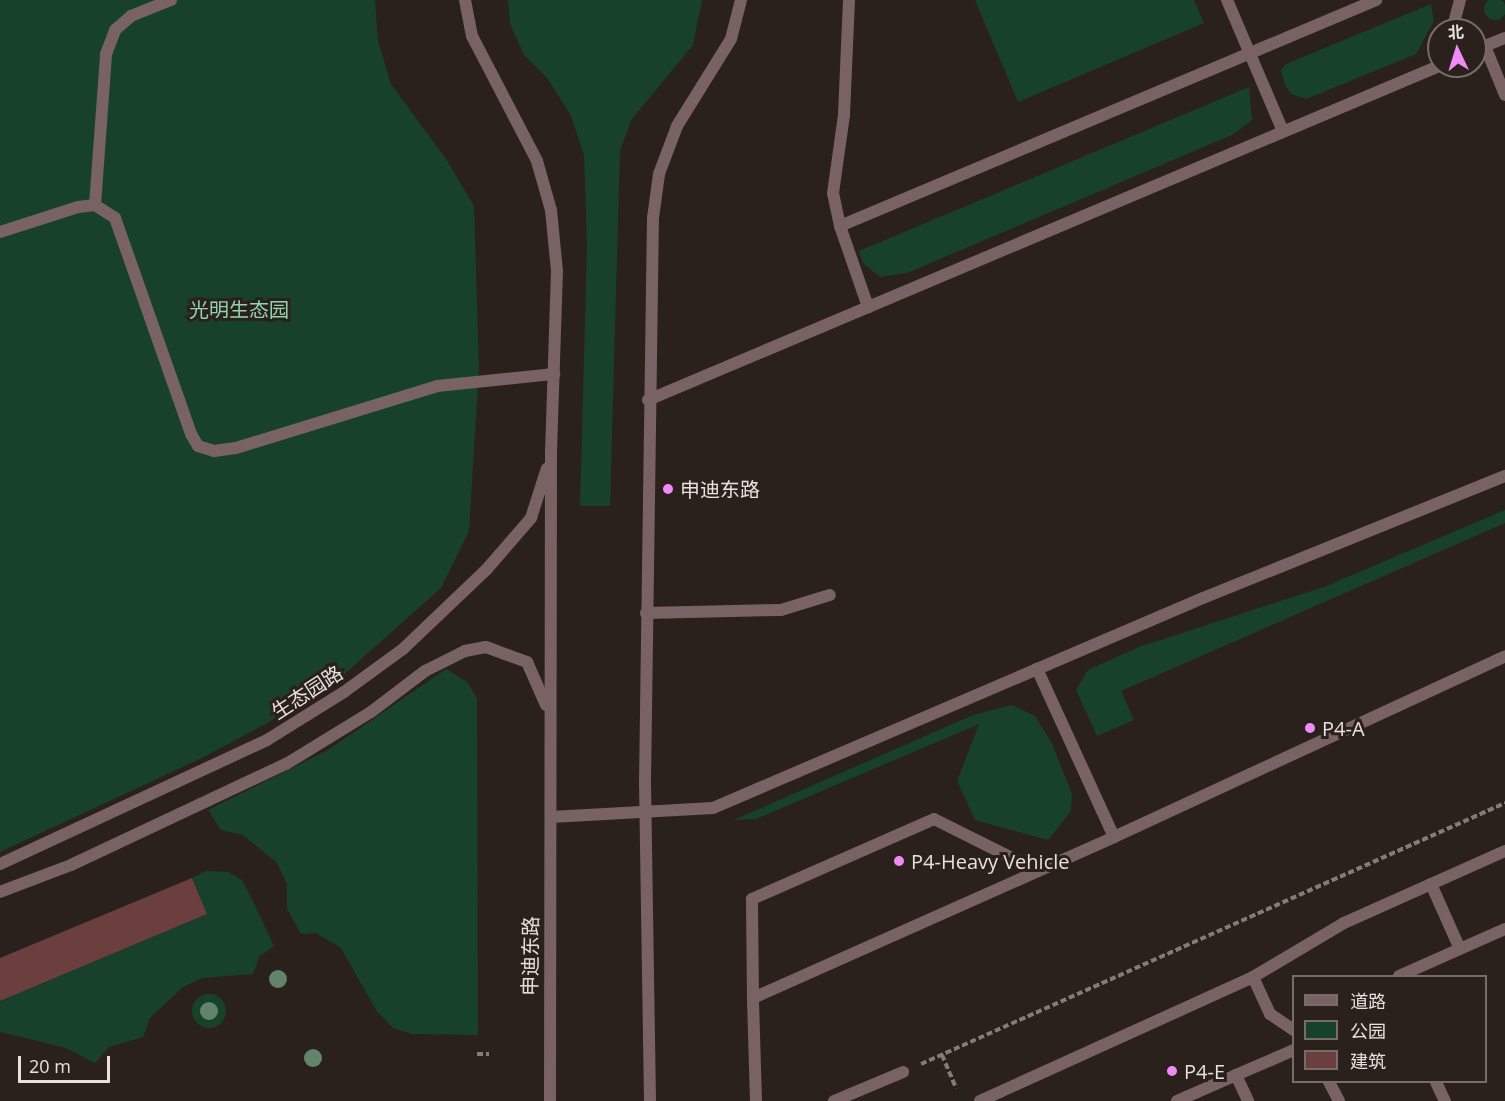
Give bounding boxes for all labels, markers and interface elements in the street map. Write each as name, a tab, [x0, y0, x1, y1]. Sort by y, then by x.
north arrow	[1427, 18, 1487, 78]
text: 北	[1447, 21, 1465, 44]
park label: 光明生态园	[189, 297, 289, 321]
place label: 申迪东路	[680, 477, 760, 501]
marker: 申迪东路	[661, 482, 675, 496]
street label: 生态园路	[267, 660, 347, 724]
place label: P4-A	[1322, 716, 1365, 740]
marker: P4-A	[1303, 721, 1317, 735]
place label: P4-Heavy Vehicle	[911, 849, 1070, 873]
marker: P4-Heavy Vehicle	[892, 854, 906, 868]
street label: 申迪东路	[517, 916, 543, 996]
legend	[1292, 975, 1487, 1083]
text: 道路	[1350, 989, 1386, 1013]
text: 公园	[1350, 1019, 1386, 1043]
scale bar	[21, 1044, 112, 1082]
text: 建筑	[1350, 1049, 1386, 1073]
text: 20 m	[29, 1054, 71, 1078]
place label: P4-E	[1184, 1059, 1225, 1083]
marker: P4-E	[1165, 1064, 1179, 1078]

